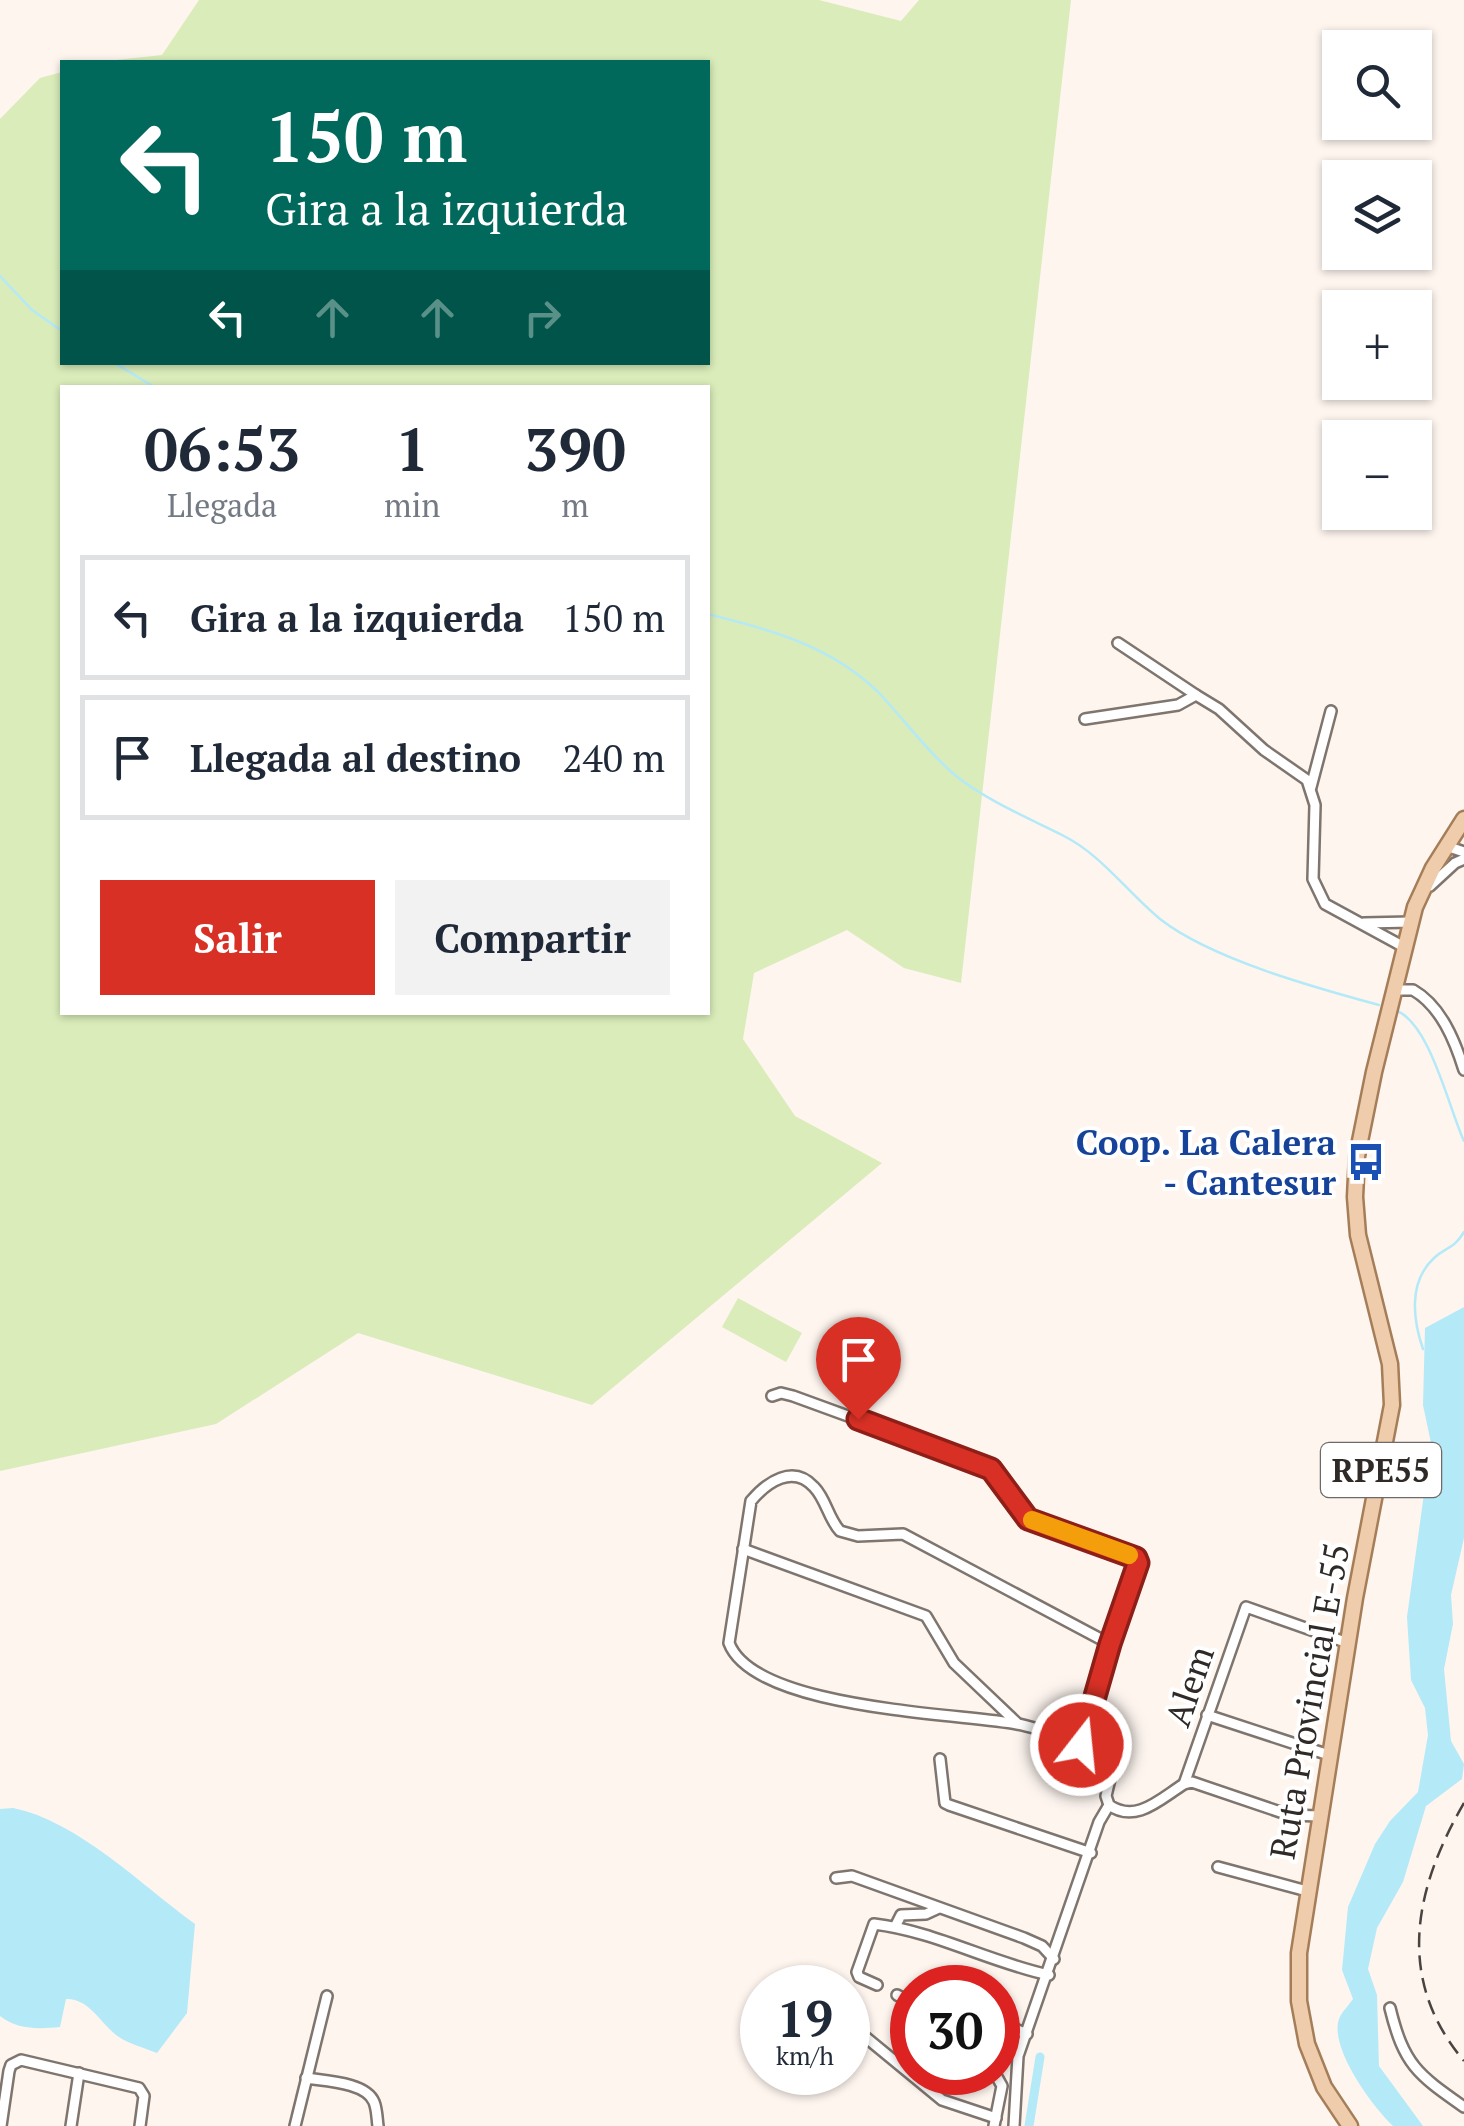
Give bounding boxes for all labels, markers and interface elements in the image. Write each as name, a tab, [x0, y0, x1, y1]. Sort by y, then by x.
map controls	[1322, 30, 1432, 530]
button: search	[1322, 30, 1432, 140]
text: 150 m	[265, 89, 467, 182]
icon: left	[100, 100, 230, 230]
button: layers	[1322, 160, 1432, 270]
text: Gira a la izquierda	[265, 178, 628, 238]
icon: left	[200, 290, 255, 345]
icon: ahead	[305, 290, 360, 345]
icon: ahead	[410, 290, 465, 345]
icon: right	[515, 290, 570, 345]
button: +	[1322, 290, 1432, 400]
text: 06:53	[144, 409, 300, 488]
text: 1	[395, 409, 429, 488]
text: 390	[524, 409, 626, 488]
button: −	[1322, 420, 1432, 530]
text: Llegada	[167, 484, 277, 526]
text: min	[384, 484, 440, 526]
text: m	[561, 484, 589, 526]
icon: left	[105, 590, 160, 645]
text: Gira a la izquierda	[190, 593, 524, 643]
text: 150 m	[562, 593, 665, 643]
icon: arrive	[105, 730, 160, 785]
text: Llegada al destino	[190, 733, 521, 783]
text: 240 m	[562, 733, 665, 783]
button: Salir	[100, 880, 375, 995]
button: Compartir	[395, 880, 670, 995]
place label: Coop. La Calera - Cantesur	[1076, 1119, 1336, 1205]
bus stop icon: Coop. La Calera - Cantesur	[1345, 1141, 1387, 1183]
pin	[816, 1317, 901, 1420]
icon: arrive	[831, 1332, 886, 1387]
road number: RPE55	[1321, 1443, 1441, 1497]
street label: Ruta Provincial E-55	[1259, 1540, 1359, 1862]
street label: Alem	[1154, 1640, 1224, 1732]
position arrow	[1029, 1693, 1133, 1797]
speed limit sign: 30	[890, 1965, 1020, 2095]
text: 19	[777, 1985, 833, 2051]
text: km/h	[776, 2039, 834, 2072]

